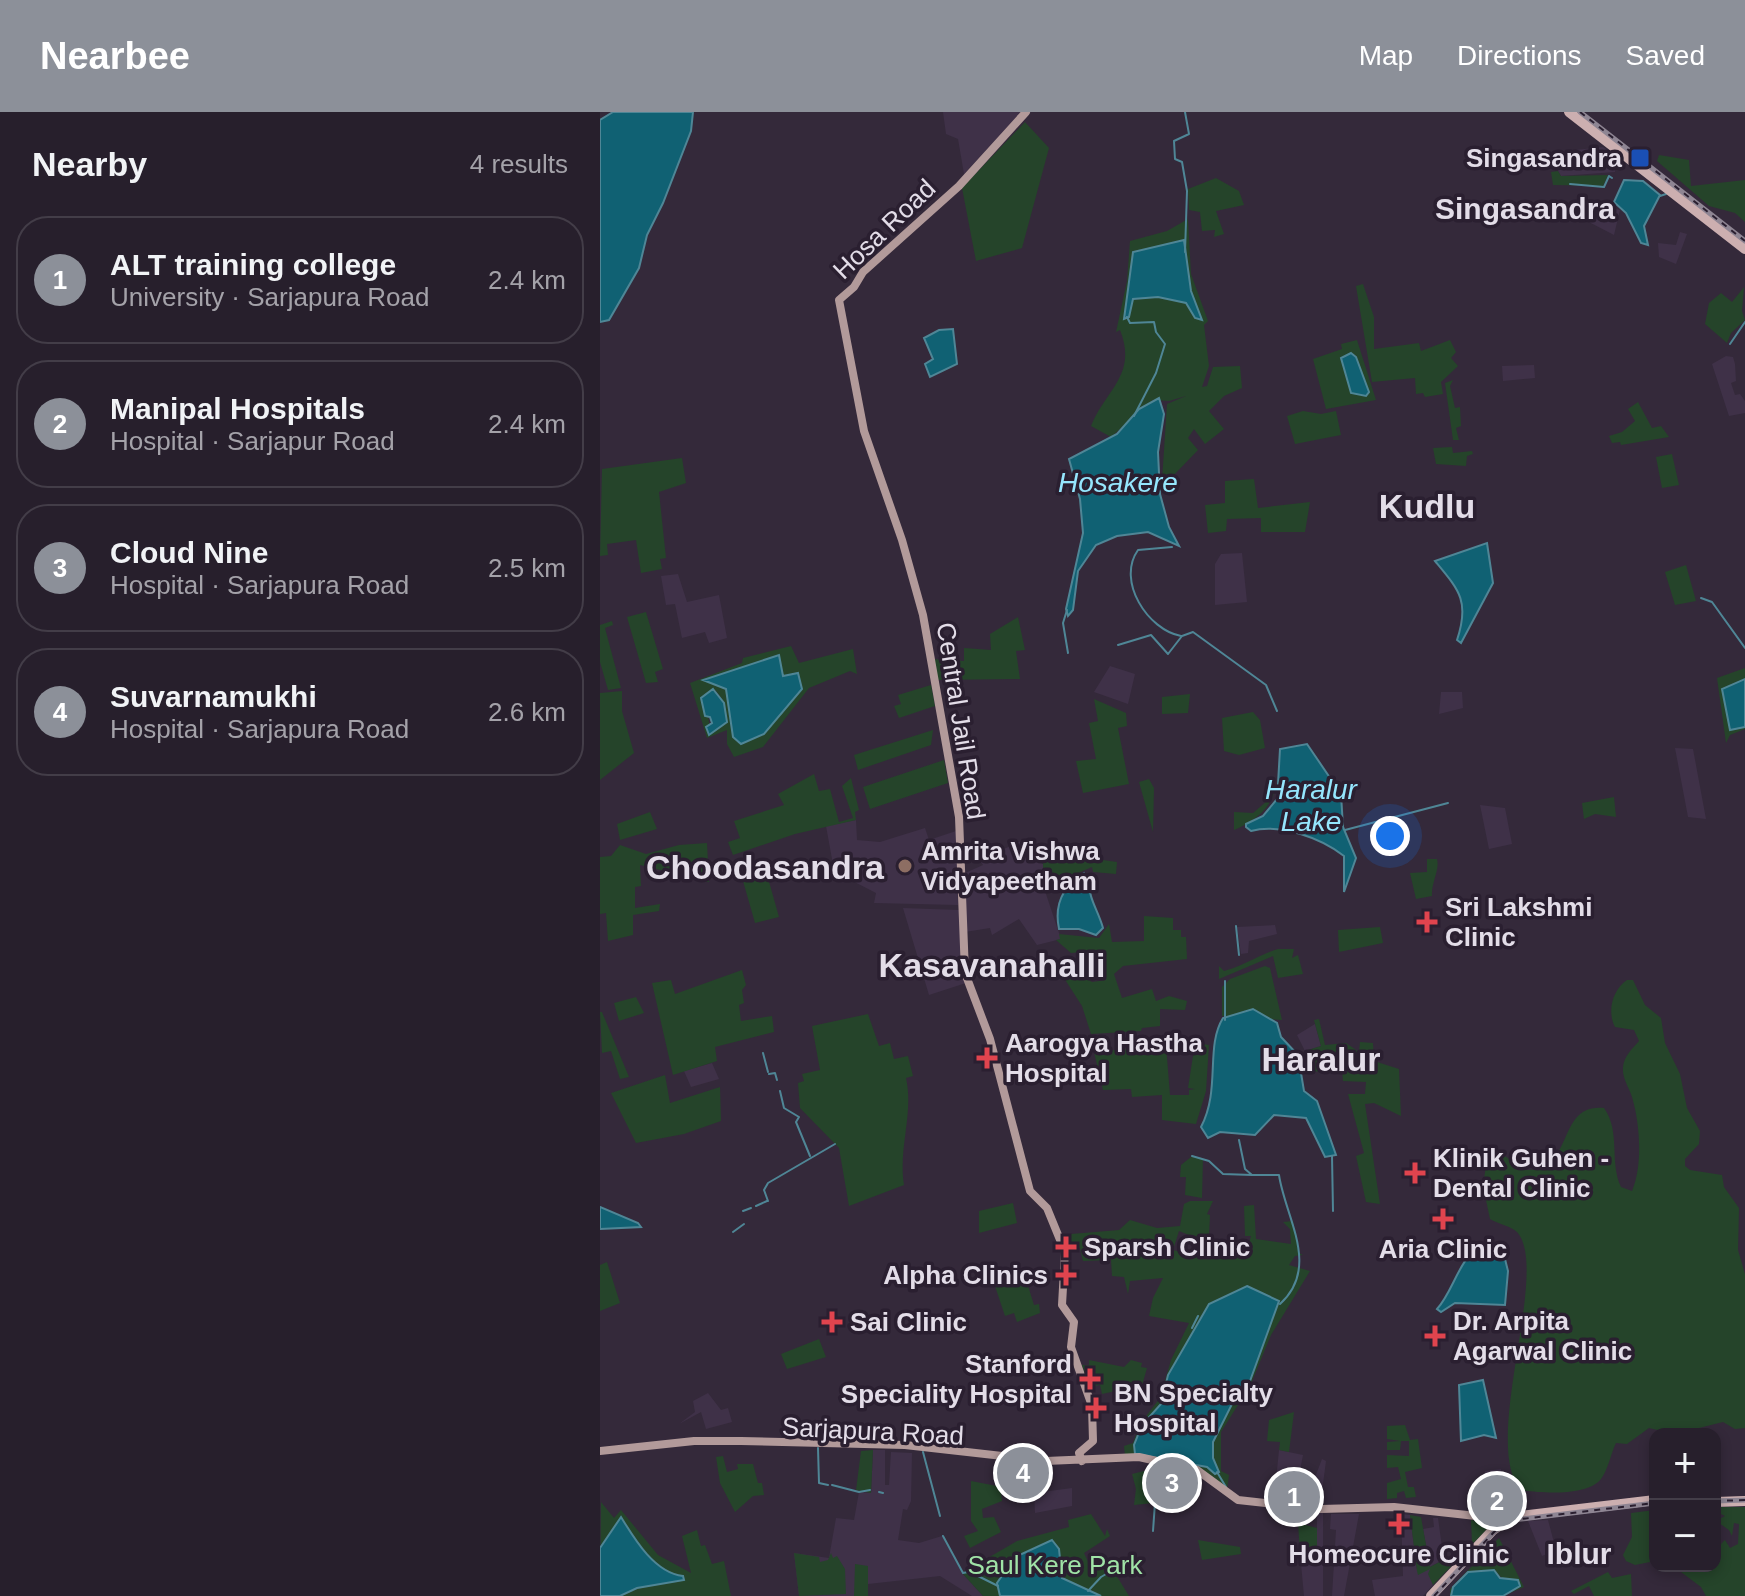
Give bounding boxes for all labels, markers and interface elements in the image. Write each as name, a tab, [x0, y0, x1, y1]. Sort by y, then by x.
text: Nearbee	[40, 35, 190, 77]
text: Map	[1359, 40, 1413, 71]
text: Directions	[1457, 40, 1582, 71]
text: Saved	[1626, 40, 1705, 71]
place label: Singasandra	[1466, 143, 1623, 173]
text: Nearby	[32, 145, 147, 183]
marker: Singasandra	[1629, 147, 1651, 169]
text: 4 results	[470, 149, 568, 179]
street label: Hosa Road	[827, 173, 941, 285]
district label: Singasandra	[1435, 192, 1615, 225]
text: ALT training college	[110, 248, 396, 281]
text: 1	[53, 265, 67, 295]
text: 2.4 km	[488, 265, 566, 295]
text: University · Sarjapura Road	[110, 282, 429, 312]
text: Manipal Hospitals	[110, 392, 365, 425]
text: 2	[53, 409, 67, 439]
text: 2.4 km	[488, 409, 566, 439]
text: Hospital · Sarjapur Road	[110, 426, 395, 456]
water label: Hosakere	[1058, 467, 1178, 498]
district label: Kudlu	[1379, 487, 1475, 525]
text: Cloud Nine	[110, 536, 268, 569]
text: 3	[53, 553, 67, 583]
text: 2.5 km	[488, 553, 566, 583]
text: Hospital · Sarjapura Road	[110, 570, 409, 600]
street label: Central Jail Road	[931, 620, 991, 822]
text: Suvarnamukhi	[110, 680, 317, 713]
text: 4	[53, 697, 67, 727]
text: 2.6 km	[488, 697, 566, 727]
text: Hospital · Sarjapura Road	[110, 714, 409, 744]
water label: Haralur Lake	[1265, 774, 1359, 837]
your location	[1370, 816, 1410, 856]
place label: Amrita Vishwa Vidyapeetham	[921, 836, 1100, 896]
district label: Choodasandra	[646, 848, 885, 886]
marker: Amrita Vishwa Vidyapeetham	[896, 857, 914, 875]
place label: Sri Lakshmi Clinic	[1445, 892, 1592, 952]
marker: Sri Lakshmi Clinic	[1416, 911, 1438, 933]
district label: Kasavanahalli	[879, 946, 1105, 984]
place label: Aarogya Hastha Hospital	[1005, 1028, 1203, 1088]
district label: Haralur	[1261, 1040, 1381, 1078]
marker: Aarogya Hastha Hospital	[976, 1047, 998, 1069]
place label: Klinik Guhen - Dental Clinic	[1433, 1143, 1609, 1203]
marker: Klinik Guhen - Dental Clinic	[1404, 1162, 1426, 1184]
marker: Aria Clinic	[1432, 1208, 1454, 1230]
place label: Sparsh Clinic	[1084, 1232, 1250, 1262]
place label: Aria Clinic	[1379, 1234, 1507, 1264]
marker: Sparsh Clinic	[1055, 1236, 1077, 1258]
place label: Alpha Clinics	[883, 1260, 1048, 1290]
marker: Alpha Clinics	[1055, 1264, 1077, 1286]
place label: Dr. Arpita Agarwal Clinic	[1453, 1306, 1632, 1366]
place label: Sai Clinic	[850, 1307, 967, 1337]
marker: Sai Clinic	[821, 1311, 843, 1333]
marker: Dr. Arpita Agarwal Clinic	[1424, 1325, 1446, 1347]
place label: Stanford Speciality Hospital	[841, 1349, 1072, 1409]
marker: Stanford Speciality Hospital	[1079, 1368, 1101, 1390]
place label: BN Specialty Hospital	[1114, 1378, 1273, 1438]
marker: BN Specialty Hospital	[1085, 1397, 1107, 1419]
street label: Sarjapura Road	[781, 1411, 965, 1451]
map controls	[1649, 1428, 1721, 1572]
button: +	[1649, 1428, 1721, 1500]
pin: 4	[997, 1443, 1049, 1503]
pin: 3	[1146, 1453, 1198, 1513]
pin: 1	[1268, 1467, 1320, 1527]
pin: 2	[1471, 1471, 1523, 1531]
button: −	[1649, 1500, 1721, 1572]
marker: Homeocure Clinic	[1388, 1513, 1410, 1535]
district label: Iblur	[1547, 1537, 1612, 1570]
place label: Homeocure Clinic	[1288, 1539, 1510, 1569]
park label: Saul Kere Park	[968, 1550, 1143, 1580]

